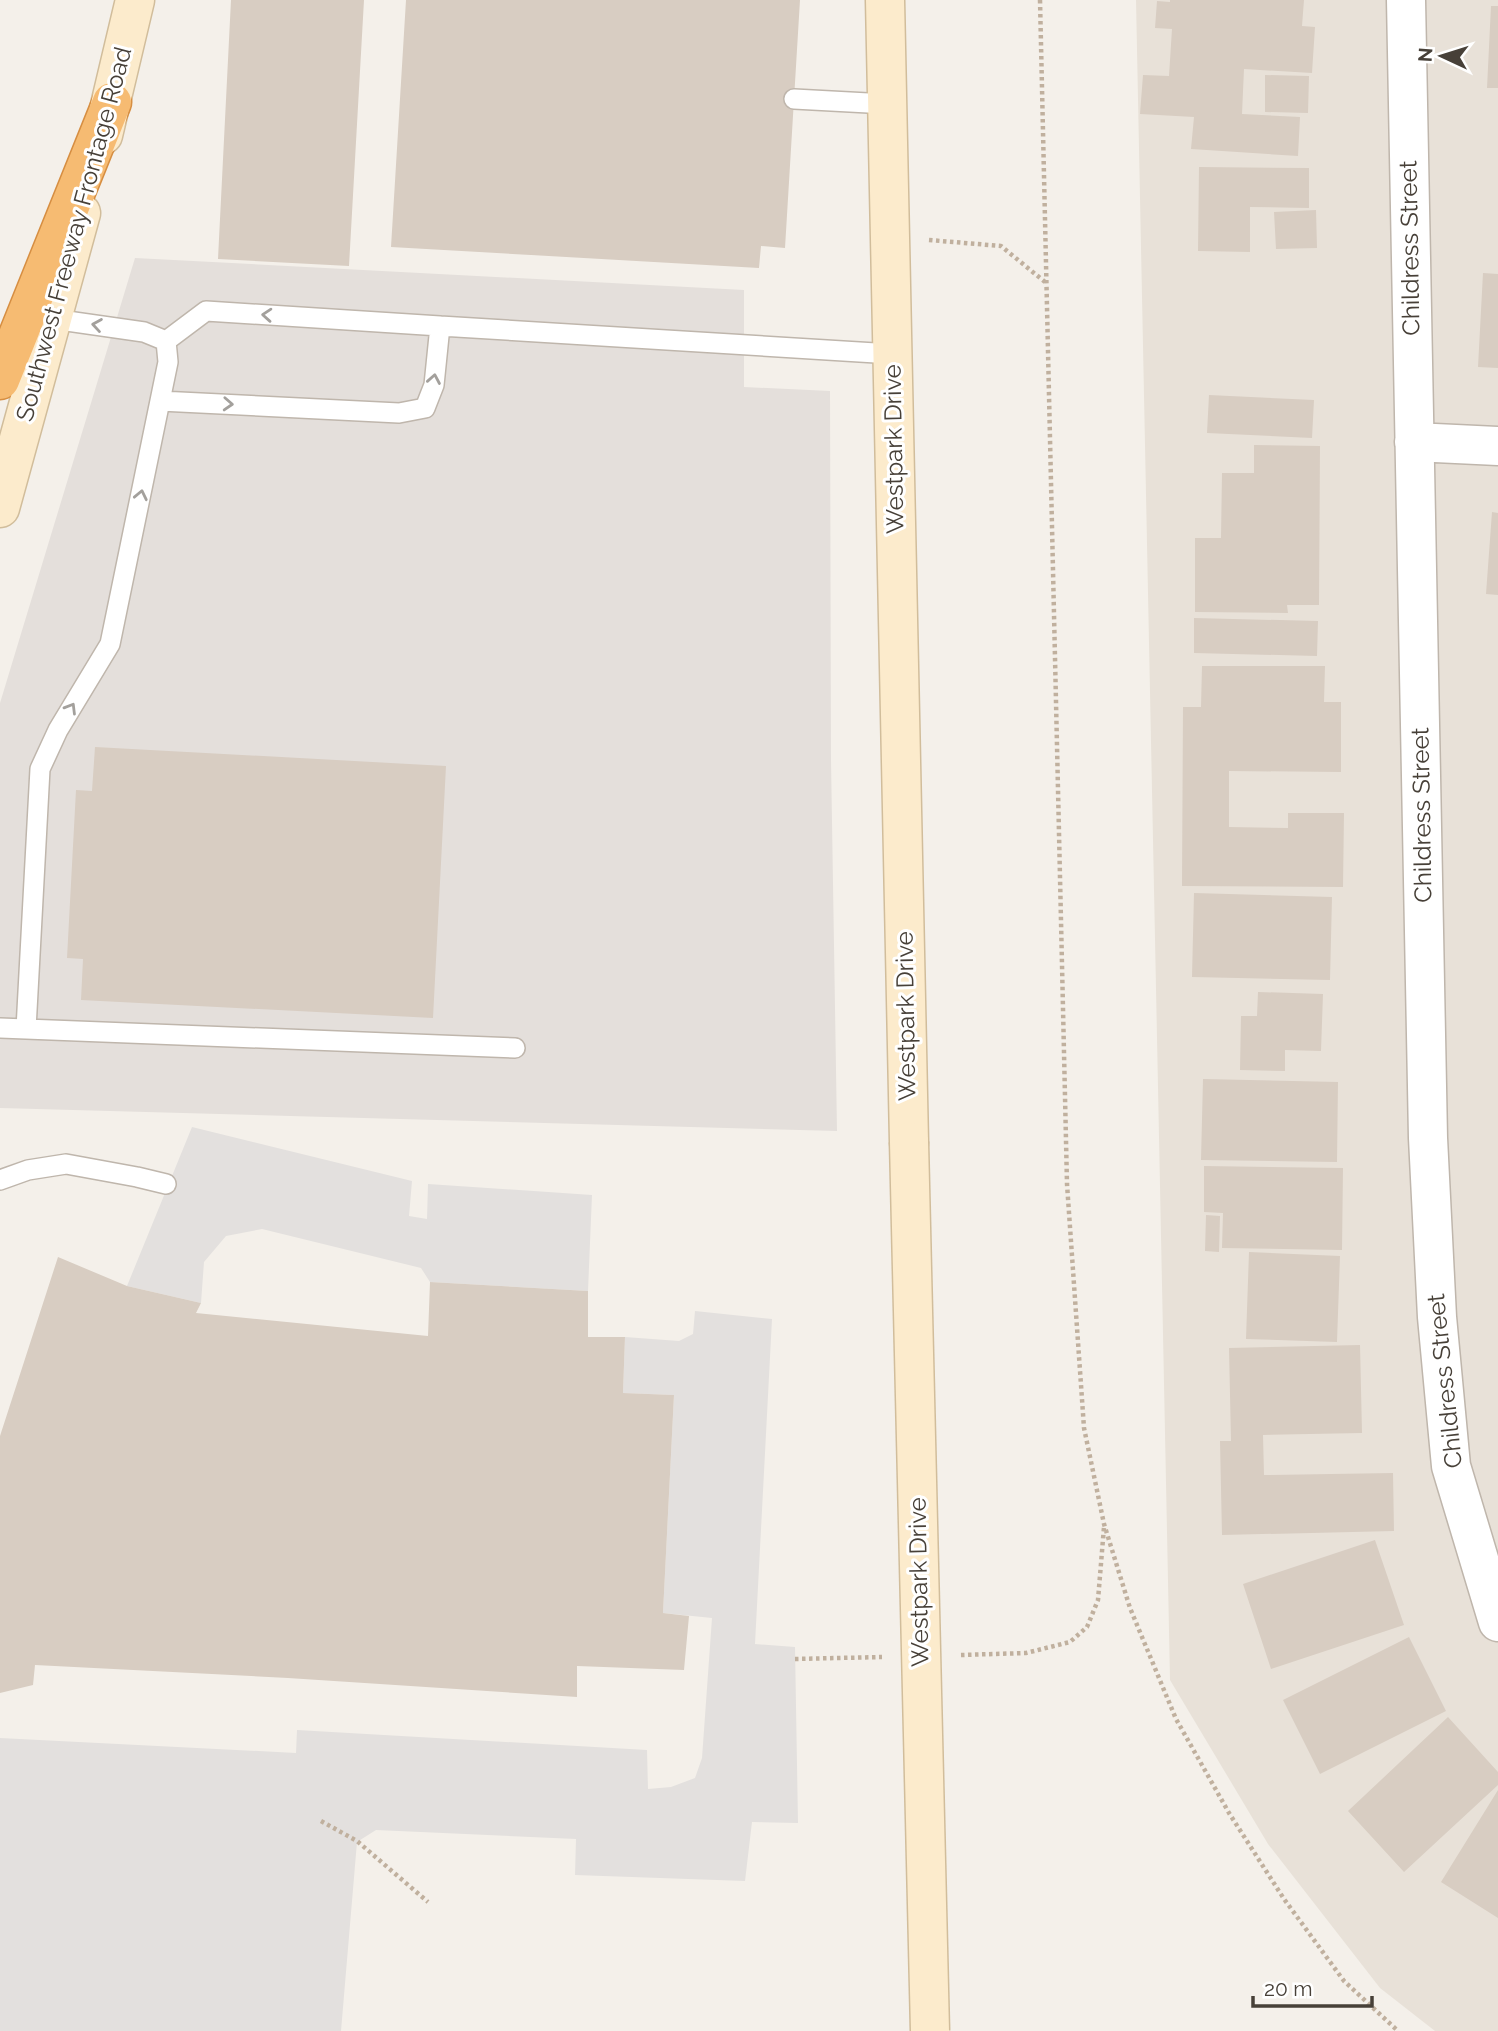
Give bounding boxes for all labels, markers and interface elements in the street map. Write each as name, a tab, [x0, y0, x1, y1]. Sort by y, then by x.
north arrow	[1407, 21, 1477, 91]
street label: Southwest Freeway Frontage Road	[10, 44, 138, 424]
text: N	[1414, 47, 1437, 63]
street label: Childress Street	[1393, 160, 1426, 336]
one-way arrow	[261, 308, 272, 323]
one-way arrow	[91, 318, 103, 333]
street label: Westpark Drive	[878, 364, 909, 534]
one-way arrow	[426, 373, 441, 385]
one-way arrow	[223, 397, 234, 412]
one-way arrow	[132, 489, 147, 501]
one-way arrow	[63, 703, 76, 716]
street label: Childress Street	[1405, 727, 1438, 903]
street label: Westpark Drive	[890, 931, 921, 1101]
street label: Childress Street	[1421, 1292, 1468, 1470]
street label: Westpark Drive	[903, 1497, 934, 1667]
scale bar	[1253, 1965, 1372, 2009]
text: 20 m	[1264, 1976, 1312, 2001]

